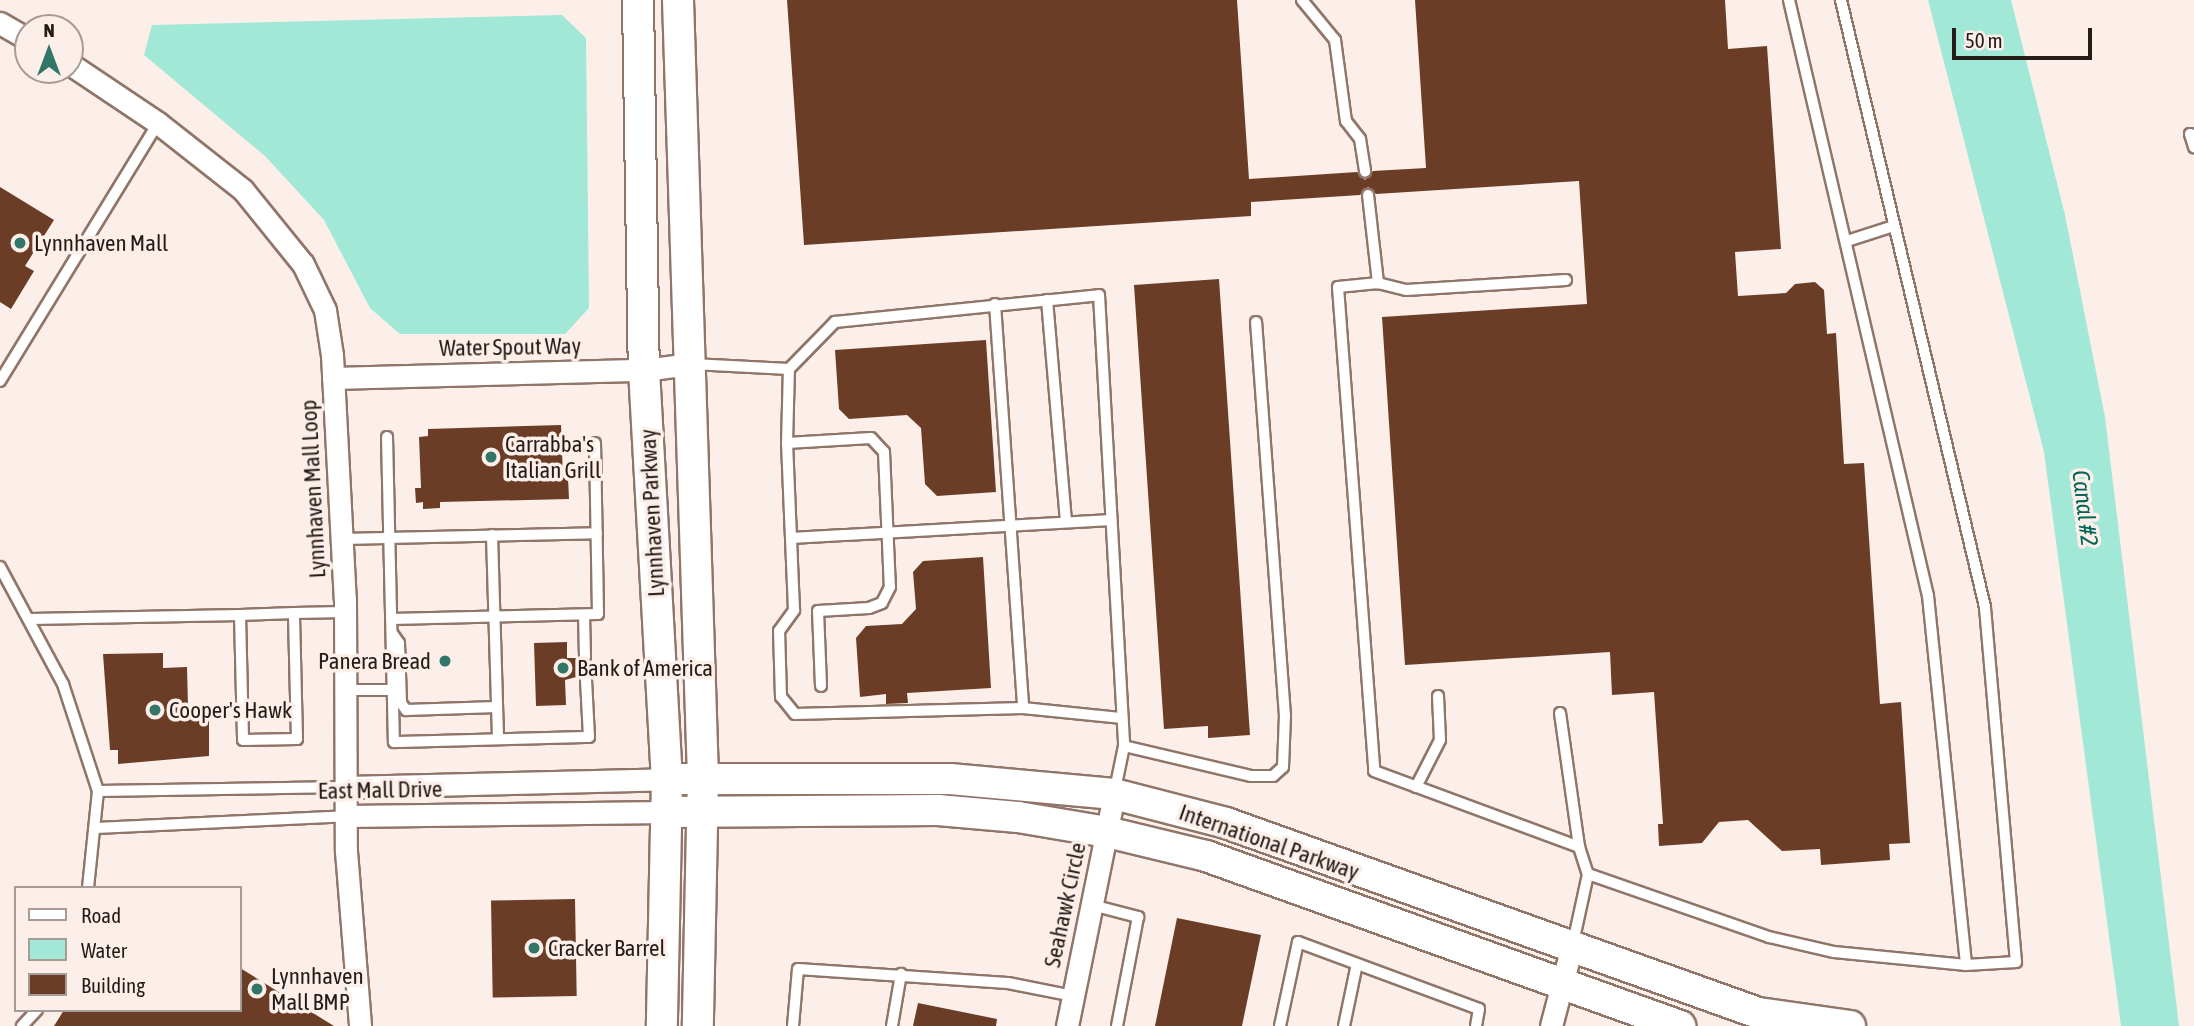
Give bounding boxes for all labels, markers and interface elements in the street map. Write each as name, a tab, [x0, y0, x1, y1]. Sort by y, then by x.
north arrow	[14, 14, 84, 84]
scale bar	[1956, 14, 2096, 58]
text: N	[43, 19, 55, 41]
text: 50 m	[1965, 28, 2003, 52]
place label: Lynnhaven Mall	[34, 229, 168, 257]
marker: Lynnhaven Mall	[12, 235, 28, 251]
street label: Water Spout Way	[439, 332, 581, 362]
street label: Lynnhaven Mall Loop	[295, 399, 331, 579]
street label: Lynnhaven Parkway	[634, 428, 670, 598]
place label: Carrabba's Italian Grill	[505, 430, 601, 484]
marker: Carrabba's Italian Grill	[483, 449, 499, 465]
water label: Canal #2	[2066, 468, 2104, 548]
place label: Panera Bread	[318, 647, 431, 675]
marker: Panera Bread	[437, 653, 453, 669]
place label: Bank of America	[577, 654, 713, 682]
marker: Bank of America	[555, 660, 571, 676]
place label: Cooper's Hawk	[169, 696, 292, 724]
marker: Cooper's Hawk	[147, 702, 163, 718]
street label: East Mall Drive	[318, 775, 442, 805]
street label: International Parkway	[1175, 798, 1363, 886]
street label: Seahawk Circle	[1038, 840, 1092, 970]
legend	[14, 886, 242, 1012]
text: Road	[81, 903, 121, 927]
place label: Cracker Barrel	[548, 934, 666, 962]
text: Water	[81, 938, 127, 962]
marker: Cracker Barrel	[526, 940, 542, 956]
place label: Lynnhaven Mall BMP	[271, 962, 364, 1016]
text: Building	[81, 973, 145, 997]
marker: Lynnhaven Mall BMP	[249, 981, 265, 997]

